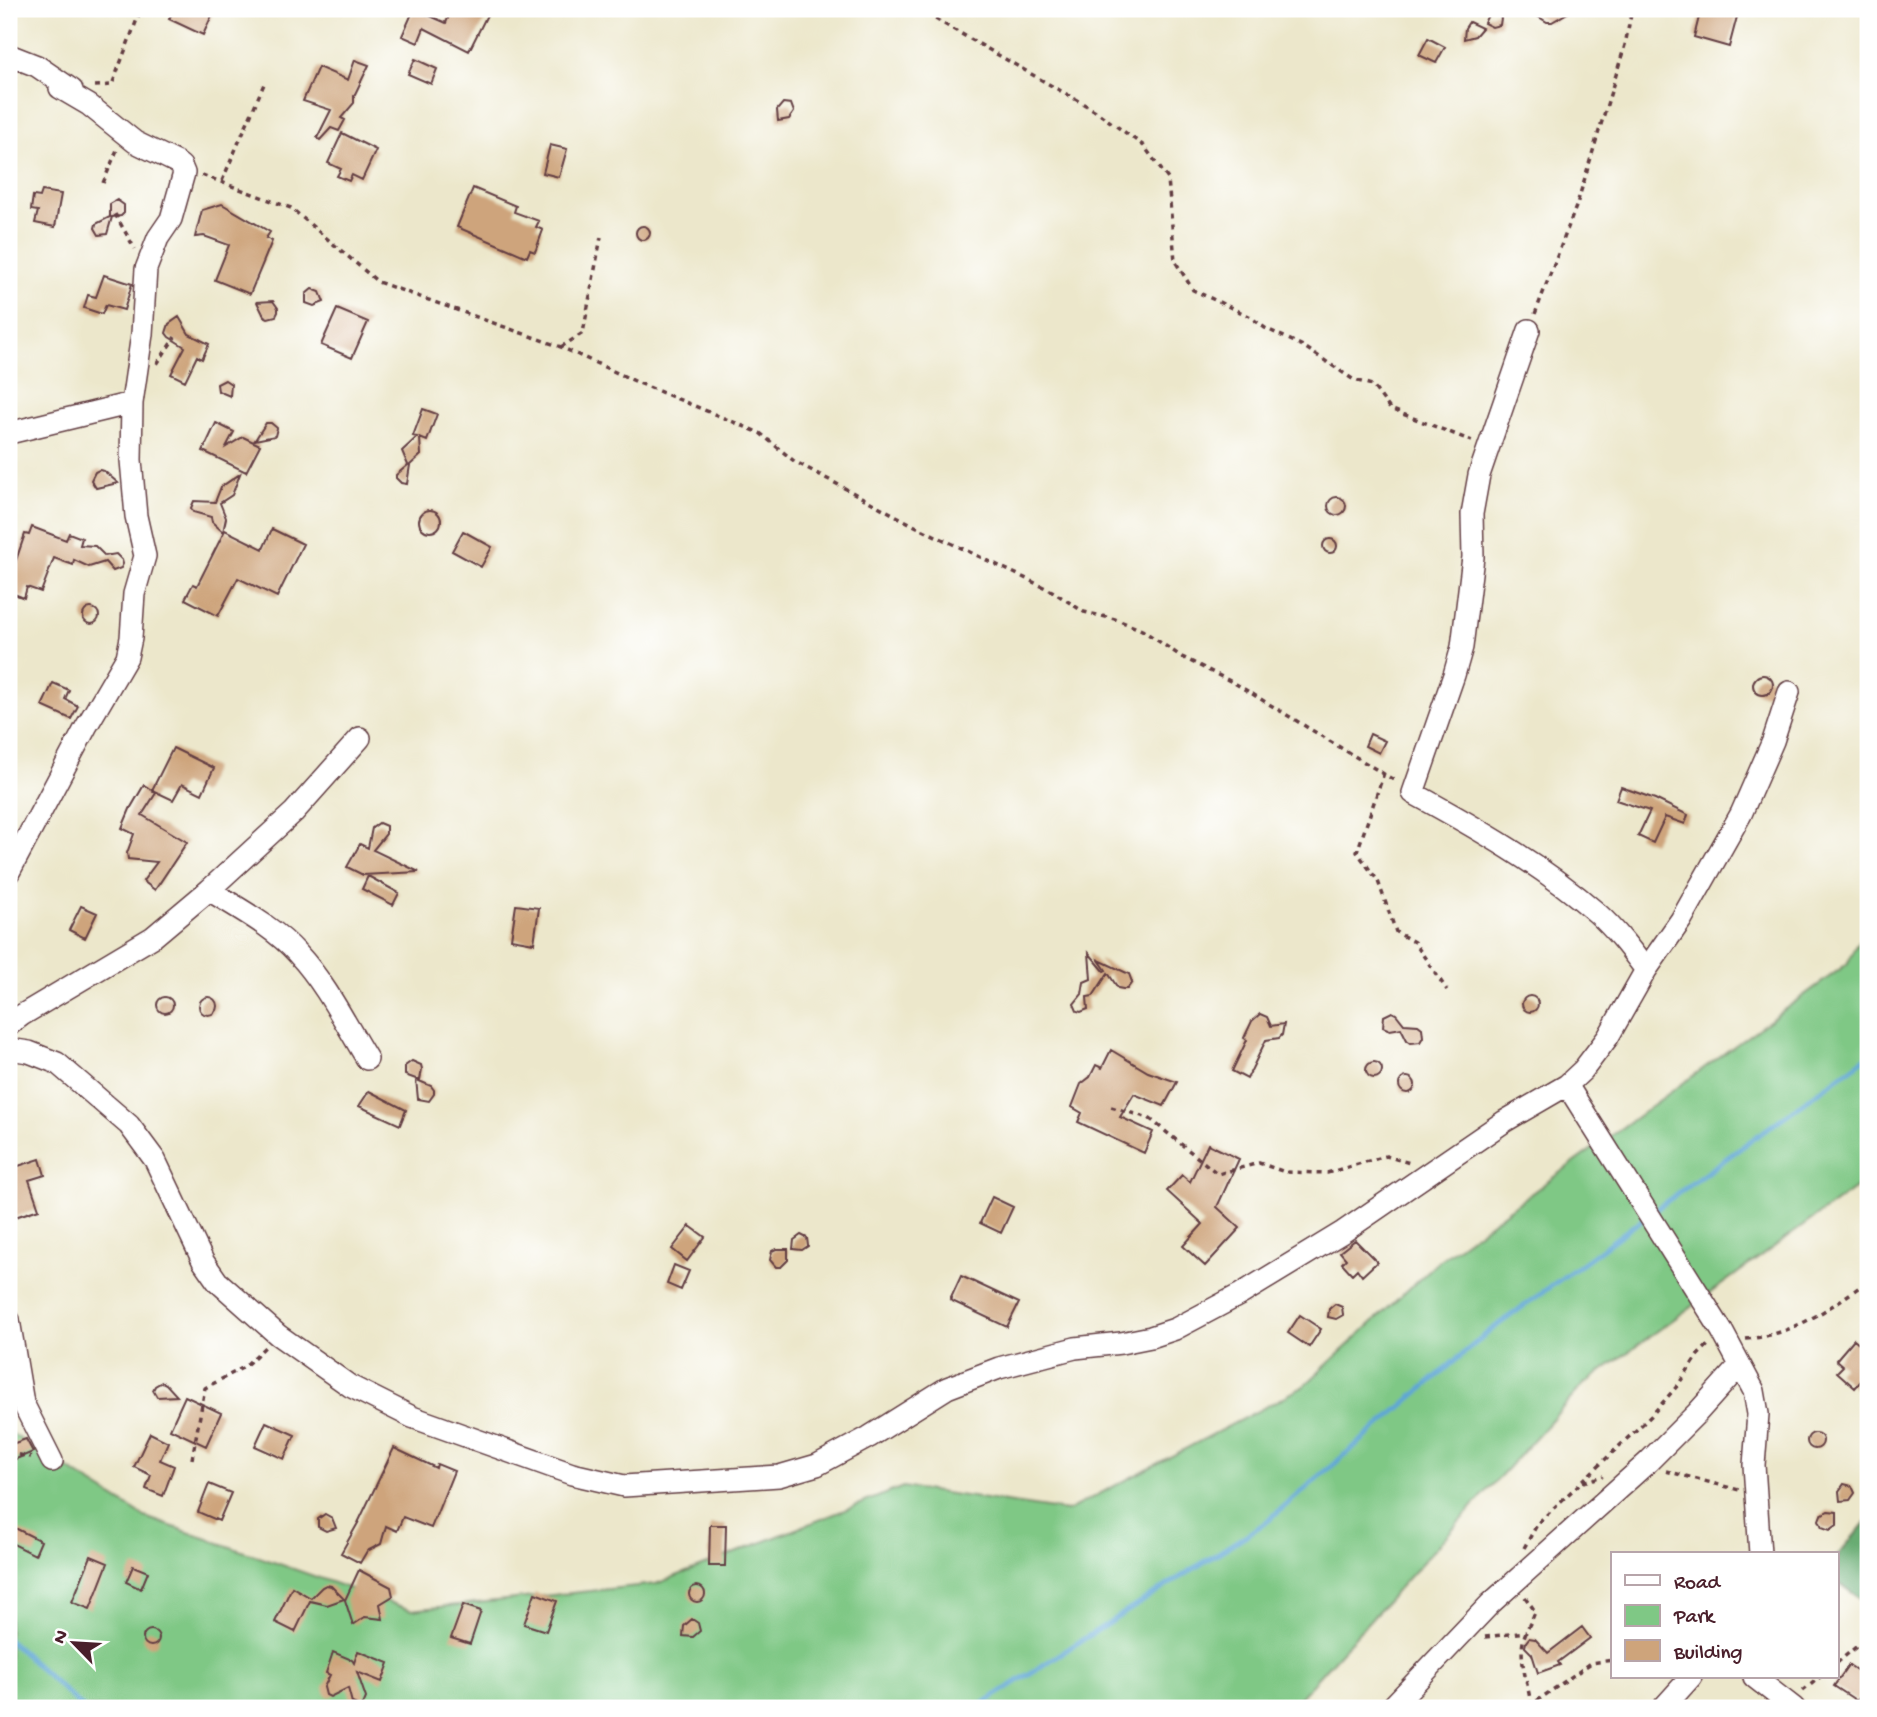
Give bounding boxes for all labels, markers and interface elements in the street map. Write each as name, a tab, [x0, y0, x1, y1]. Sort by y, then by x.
legend	[1611, 1552, 1839, 1678]
text: Road	[1674, 1572, 1722, 1597]
text: Park	[1673, 1606, 1717, 1631]
north arrow	[38, 1608, 108, 1678]
text: N	[49, 1627, 75, 1648]
text: Building	[1673, 1642, 1743, 1667]

